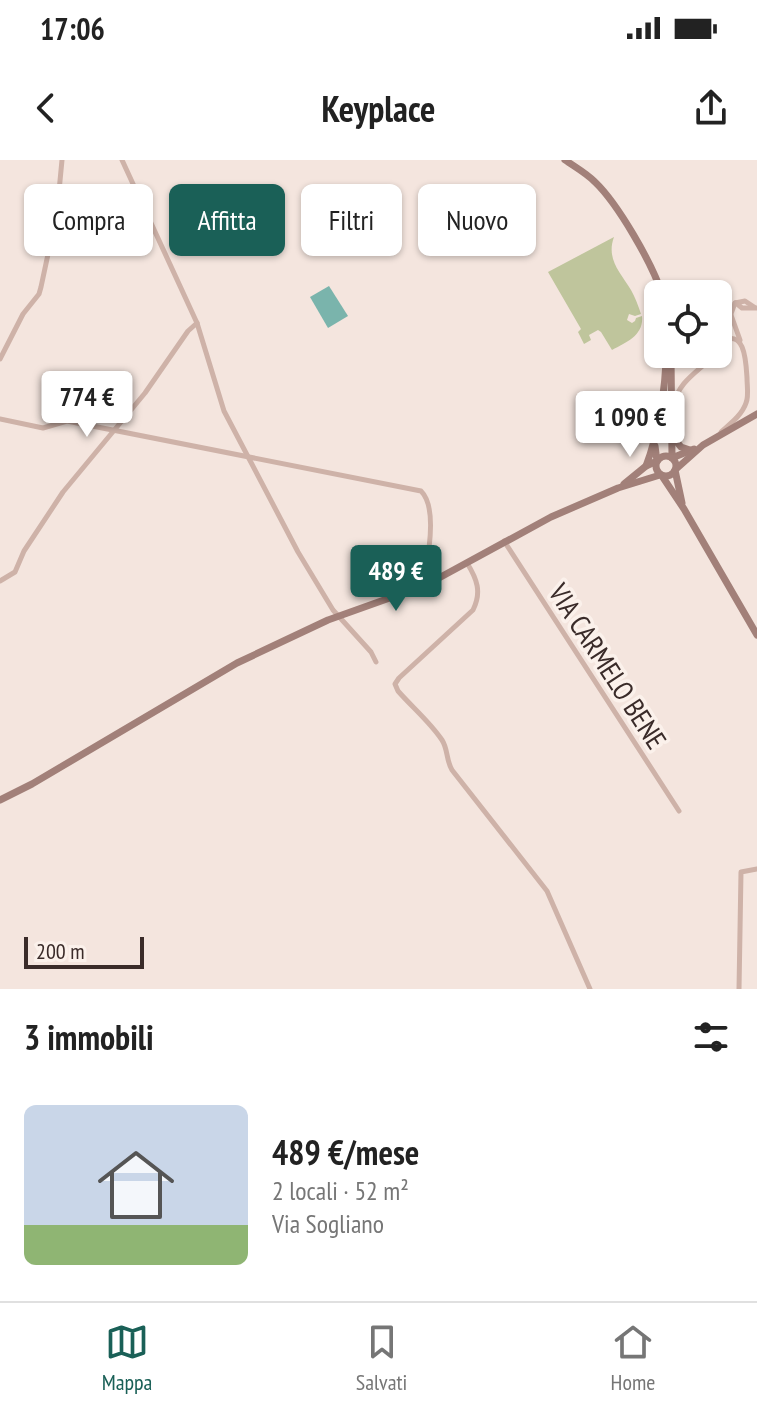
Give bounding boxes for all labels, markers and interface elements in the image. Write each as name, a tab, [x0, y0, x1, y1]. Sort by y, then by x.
text: 17:06	[40, 9, 105, 48]
text: Keyplace	[322, 85, 435, 132]
icon: back	[24, 86, 68, 130]
icon: share	[689, 86, 733, 130]
chip: Compra	[24, 184, 153, 256]
chip: Affitta	[169, 184, 285, 256]
chip: Filtri	[301, 184, 402, 256]
chip: Nuovo	[418, 184, 536, 256]
map controls	[644, 280, 732, 368]
button: locate	[644, 280, 732, 368]
pin: 774 €	[31, 371, 143, 439]
text: 774 €	[59, 380, 115, 413]
pin: 1 090 €	[556, 391, 704, 459]
text: 1 090 €	[594, 400, 666, 433]
pin: 489 €	[340, 545, 452, 613]
text: 489 €	[368, 554, 424, 587]
street label: VIA CARMELO BENE	[540, 575, 675, 756]
scale bar	[24, 933, 144, 969]
text: 200 m	[36, 937, 85, 965]
text: 3 immobili	[24, 1015, 154, 1059]
icon: filters	[689, 1015, 733, 1059]
text: 489 €/mese	[272, 1130, 419, 1174]
icon: home	[88, 1137, 184, 1233]
text: 2 locali · 52 m²	[272, 1174, 409, 1207]
text: Via Sogliano	[272, 1207, 384, 1240]
tab: Mappa	[102, 1320, 152, 1396]
tab: Salvati	[356, 1320, 407, 1396]
tab: Home	[611, 1320, 655, 1396]

